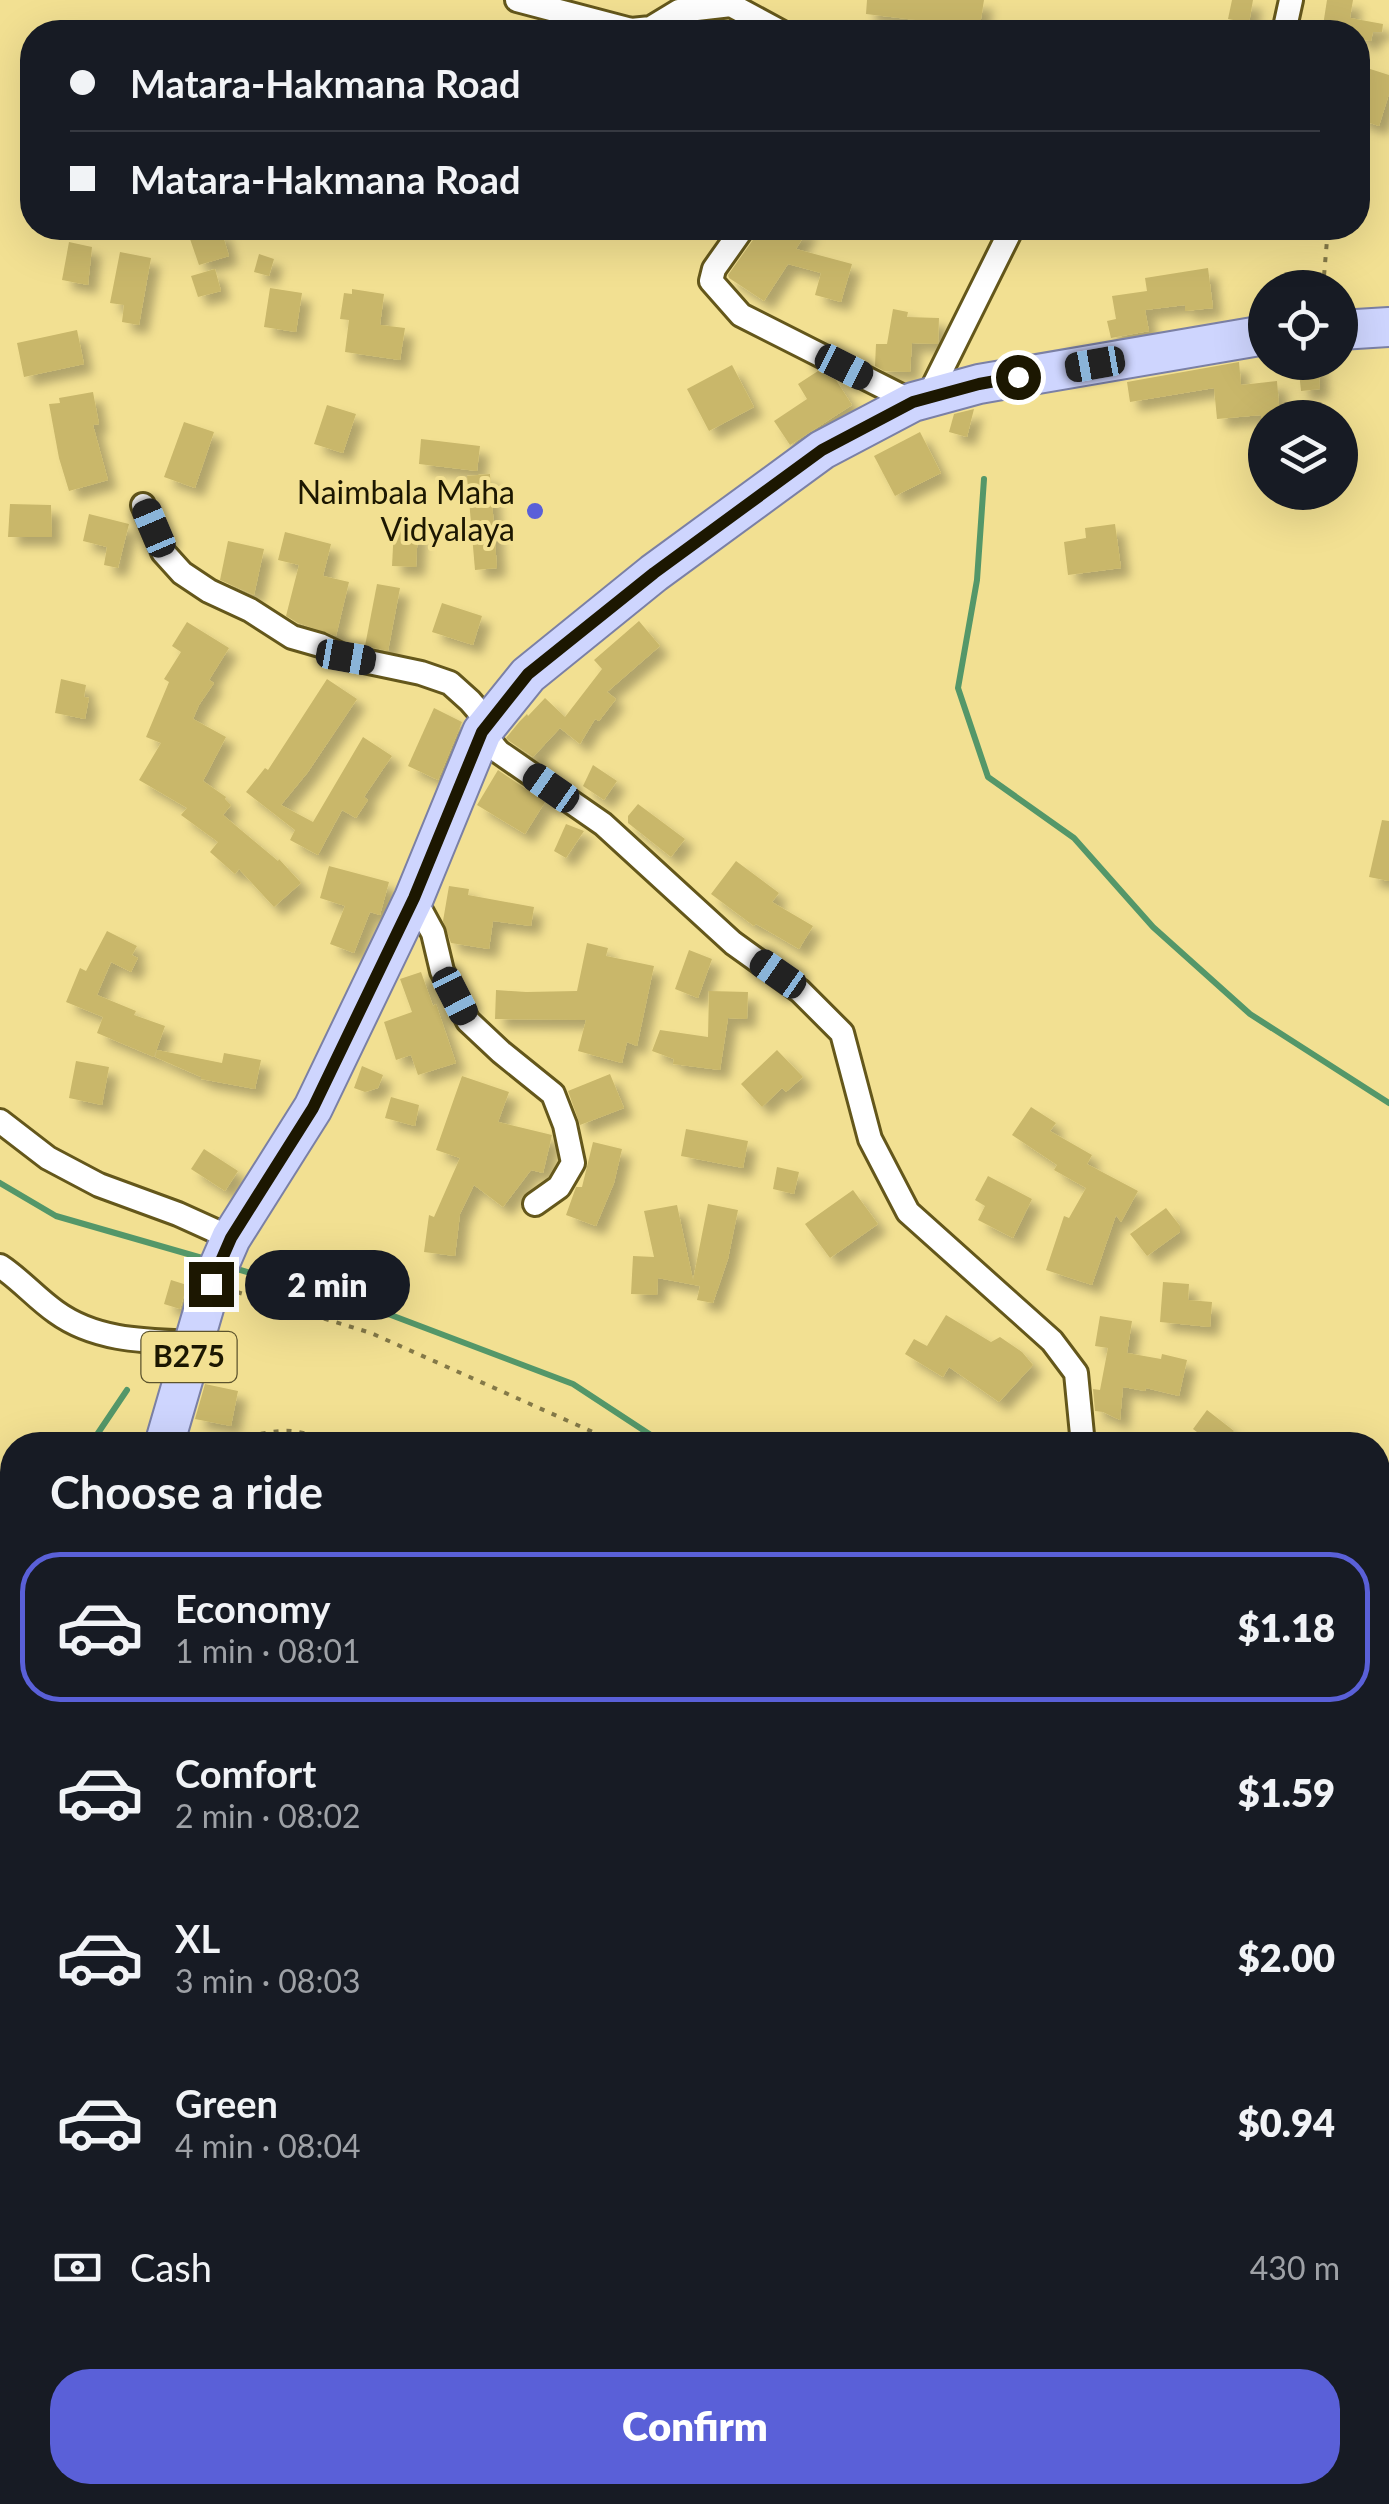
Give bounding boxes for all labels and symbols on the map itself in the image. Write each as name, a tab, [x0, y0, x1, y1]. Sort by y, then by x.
car	[810, 340, 878, 394]
car	[1063, 344, 1127, 384]
route start	[996, 355, 1041, 400]
place label: Naimbala Maha Vidyalaya	[297, 472, 515, 548]
car	[128, 495, 180, 561]
marker: Naimbala Maha Vidyalaya	[524, 500, 546, 522]
car	[314, 637, 378, 677]
car	[518, 759, 584, 817]
car	[745, 945, 811, 1003]
car	[428, 962, 482, 1030]
callout: 2 min	[246, 1249, 411, 1319]
route end	[189, 1262, 234, 1307]
road number: B275	[142, 1332, 236, 1382]

